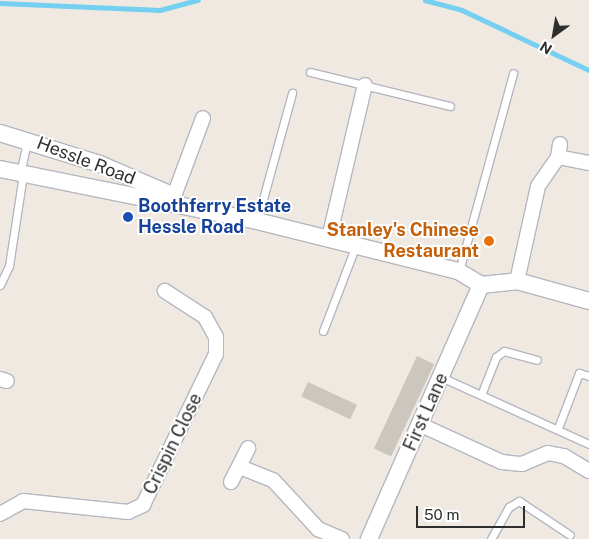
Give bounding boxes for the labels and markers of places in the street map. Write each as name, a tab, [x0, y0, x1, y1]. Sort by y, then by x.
place label: Boothferry Estate Hessle Road	[138, 196, 291, 238]
marker: Boothferry Estate Hessle Road	[122, 211, 134, 223]
place label: Stanley's Chinese Restaurant	[326, 220, 479, 262]
marker: Stanley's Chinese Restaurant	[483, 235, 495, 247]

